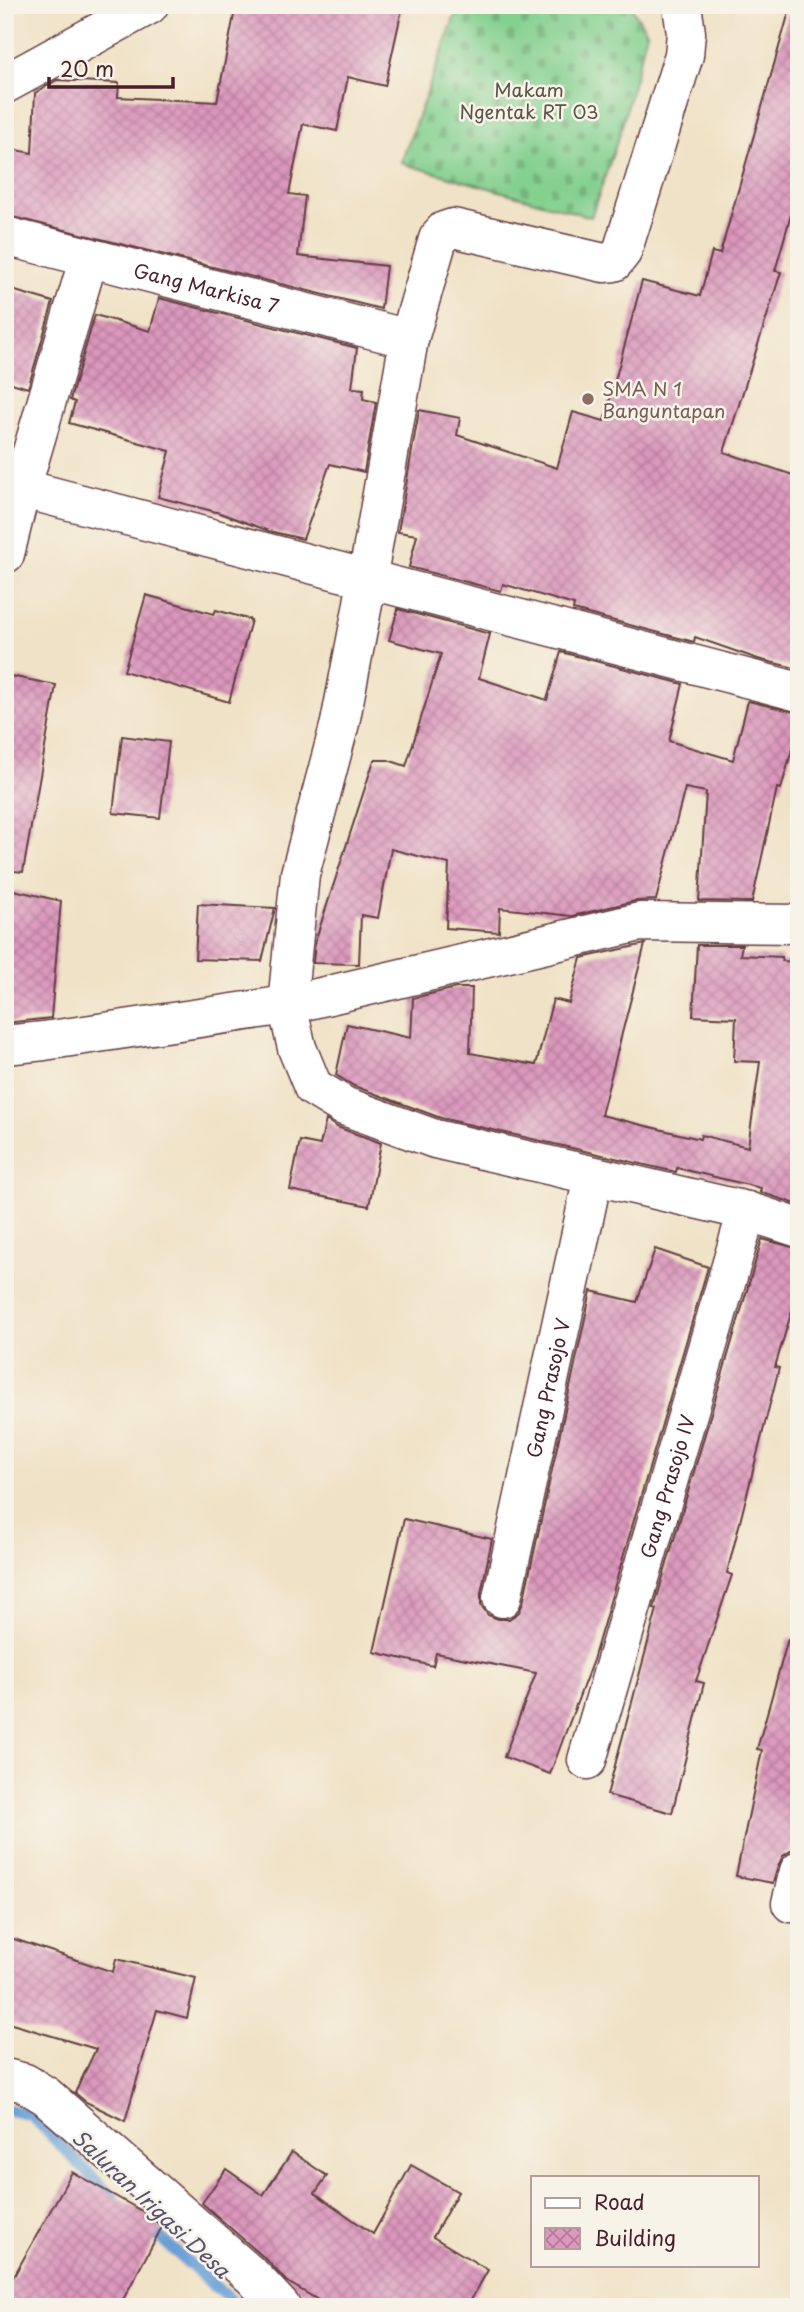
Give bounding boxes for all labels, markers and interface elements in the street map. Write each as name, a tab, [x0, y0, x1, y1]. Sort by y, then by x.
scale bar	[49, 46, 173, 90]
text: 20 m	[60, 52, 114, 84]
park label: Makam Ngentak RT 03	[459, 75, 599, 125]
street label: Gang Markisa 7	[131, 255, 282, 319]
place label: SMA N 1 Banguntapan	[602, 374, 726, 424]
marker: SMA N 1 Banguntapan	[580, 391, 596, 407]
street label: Gang Prasojo V	[519, 1315, 576, 1460]
street label: Gang Prasojo IV	[633, 1411, 701, 1561]
water label: Saluran Irigasi Desa	[66, 2121, 239, 2285]
legend	[531, 2176, 758, 2266]
text: Road	[594, 2185, 645, 2217]
text: Building	[594, 2221, 676, 2253]

